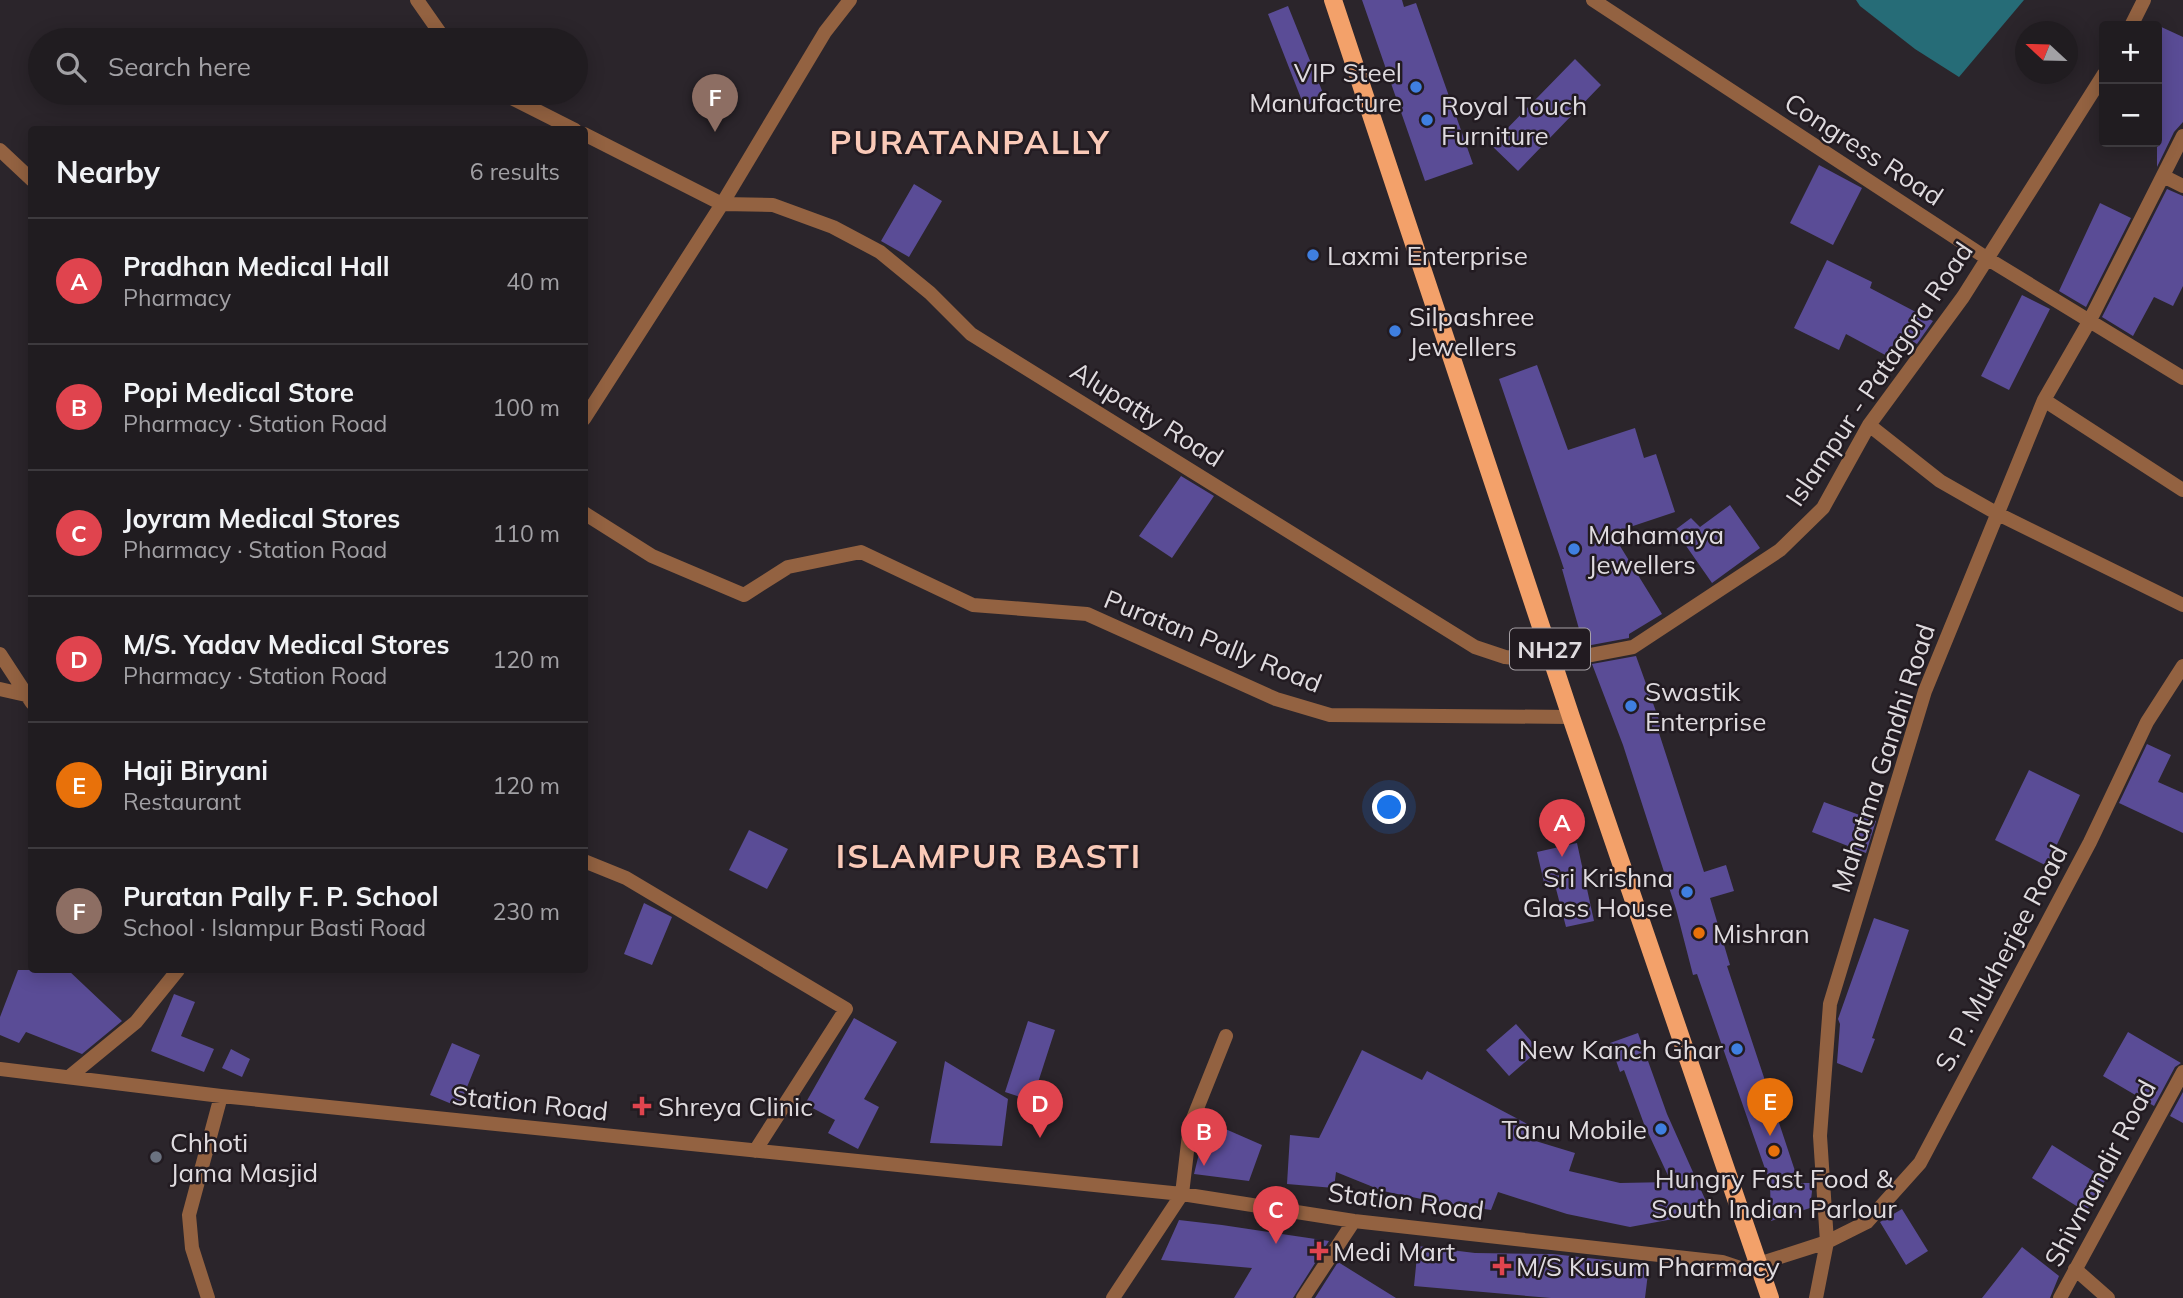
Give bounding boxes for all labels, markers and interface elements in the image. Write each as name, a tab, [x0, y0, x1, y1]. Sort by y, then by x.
north arrow	[2015, 21, 2078, 84]
map controls	[2099, 21, 2162, 147]
button: +	[2099, 21, 2162, 84]
search box	[28, 28, 588, 105]
icon: search	[52, 48, 90, 86]
text: Search here	[108, 50, 251, 83]
place label: VIP Steel Manufacture	[1249, 56, 1402, 119]
pin: F	[692, 74, 738, 132]
marker: VIP Steel Manufacture	[1408, 79, 1424, 95]
button: −	[2099, 84, 2162, 147]
street label: Congress Road	[1779, 85, 1949, 213]
place label: Royal Touch Furniture	[1441, 89, 1587, 152]
marker: Royal Touch Furniture	[1419, 112, 1435, 128]
district label: PURATANPALLY	[830, 121, 1110, 162]
text: Nearby	[56, 153, 160, 191]
text: 6 results	[470, 157, 560, 186]
street label: Islampur - Patagora Road	[1778, 236, 1980, 512]
place label: Laxmi Enterprise	[1327, 239, 1528, 272]
marker: Laxmi Enterprise	[1305, 247, 1321, 263]
text: Pradhan Medical Hall	[123, 250, 390, 283]
text: A	[70, 267, 88, 296]
text: 40 m	[506, 267, 560, 296]
text: Pharmacy	[123, 283, 231, 312]
place label: Silpashree Jewellers	[1409, 300, 1534, 363]
marker: Silpashree Jewellers	[1387, 323, 1403, 339]
street label: Alupatty Road	[1065, 354, 1229, 474]
text: Popi Medical Store	[123, 376, 354, 409]
text: B	[71, 393, 87, 422]
text: 100 m	[492, 393, 560, 422]
text: Pharmacy · Station Road	[123, 409, 387, 438]
text: Joyram Medical Stores	[123, 502, 400, 535]
place label: Mahamaya Jewellers	[1588, 518, 1724, 581]
text: C	[71, 519, 87, 548]
text: 110 m	[492, 519, 560, 548]
text: Pharmacy · Station Road	[123, 535, 387, 564]
marker: Mahamaya Jewellers	[1566, 541, 1582, 557]
street label: Puratan Pally Road	[1099, 582, 1327, 700]
street label: Mahatma Gandhi Road	[1824, 620, 1942, 896]
text: M/S. Yadav Medical Stores	[123, 628, 450, 661]
road number: NH27	[1510, 628, 1590, 670]
text: D	[70, 645, 88, 674]
text: 120 m	[492, 645, 560, 674]
text: Pharmacy · Station Road	[123, 661, 387, 690]
place label: Swastik Enterprise	[1645, 675, 1766, 738]
marker: Swastik Enterprise	[1623, 698, 1639, 714]
text: Haji Biryani	[123, 754, 268, 787]
text: E	[72, 771, 86, 800]
text: 120 m	[492, 771, 560, 800]
text: Restaurant	[123, 787, 241, 816]
your location	[1372, 790, 1406, 824]
pin: A	[1539, 799, 1585, 857]
district label: ISLAMPUR BASTI	[836, 835, 1142, 876]
street label: S. P. Mukherjee Road	[1927, 839, 2075, 1077]
place label: Sri Krishna Glass House	[1523, 861, 1673, 924]
text: Puratan Pally F. P. School	[123, 880, 439, 913]
marker: Sri Krishna Glass House	[1679, 884, 1695, 900]
text: F	[72, 897, 86, 926]
text: 230 m	[492, 897, 560, 926]
text: School · Islampur Basti Road	[123, 913, 426, 942]
place label: Mishran	[1713, 917, 1810, 950]
marker: Mishran	[1691, 925, 1707, 941]
place label: New Kanch Ghar	[1519, 1033, 1724, 1066]
marker: New Kanch Ghar	[1729, 1041, 1745, 1057]
street label: Shivmandir Road	[2037, 1074, 2163, 1272]
street label: Station Road	[450, 1078, 610, 1128]
pin: E	[1747, 1078, 1793, 1136]
pin: D	[1017, 1080, 1063, 1138]
place label: Shreya Clinic	[658, 1090, 813, 1123]
marker: Shreya Clinic	[632, 1096, 652, 1116]
pin: B	[1181, 1108, 1227, 1166]
place label: Tanu Mobile	[1501, 1113, 1647, 1146]
marker: Tanu Mobile	[1653, 1121, 1669, 1137]
place label: Chhoti Jama Masjid	[170, 1126, 318, 1189]
marker: Hungry Fast Food & South Indian Parlour	[1766, 1143, 1782, 1159]
marker: Chhoti Jama Masjid	[148, 1149, 164, 1165]
place label: Hungry Fast Food & South Indian Parlour	[1651, 1162, 1897, 1225]
street label: Station Road	[1326, 1175, 1486, 1227]
pin: C	[1253, 1186, 1299, 1244]
place label: Medi Mart	[1333, 1235, 1455, 1268]
marker: Medi Mart	[1311, 1243, 1327, 1259]
place label: M/S Kusum Pharmacy	[1516, 1250, 1780, 1283]
marker: M/S Kusum Pharmacy	[1494, 1258, 1510, 1274]

